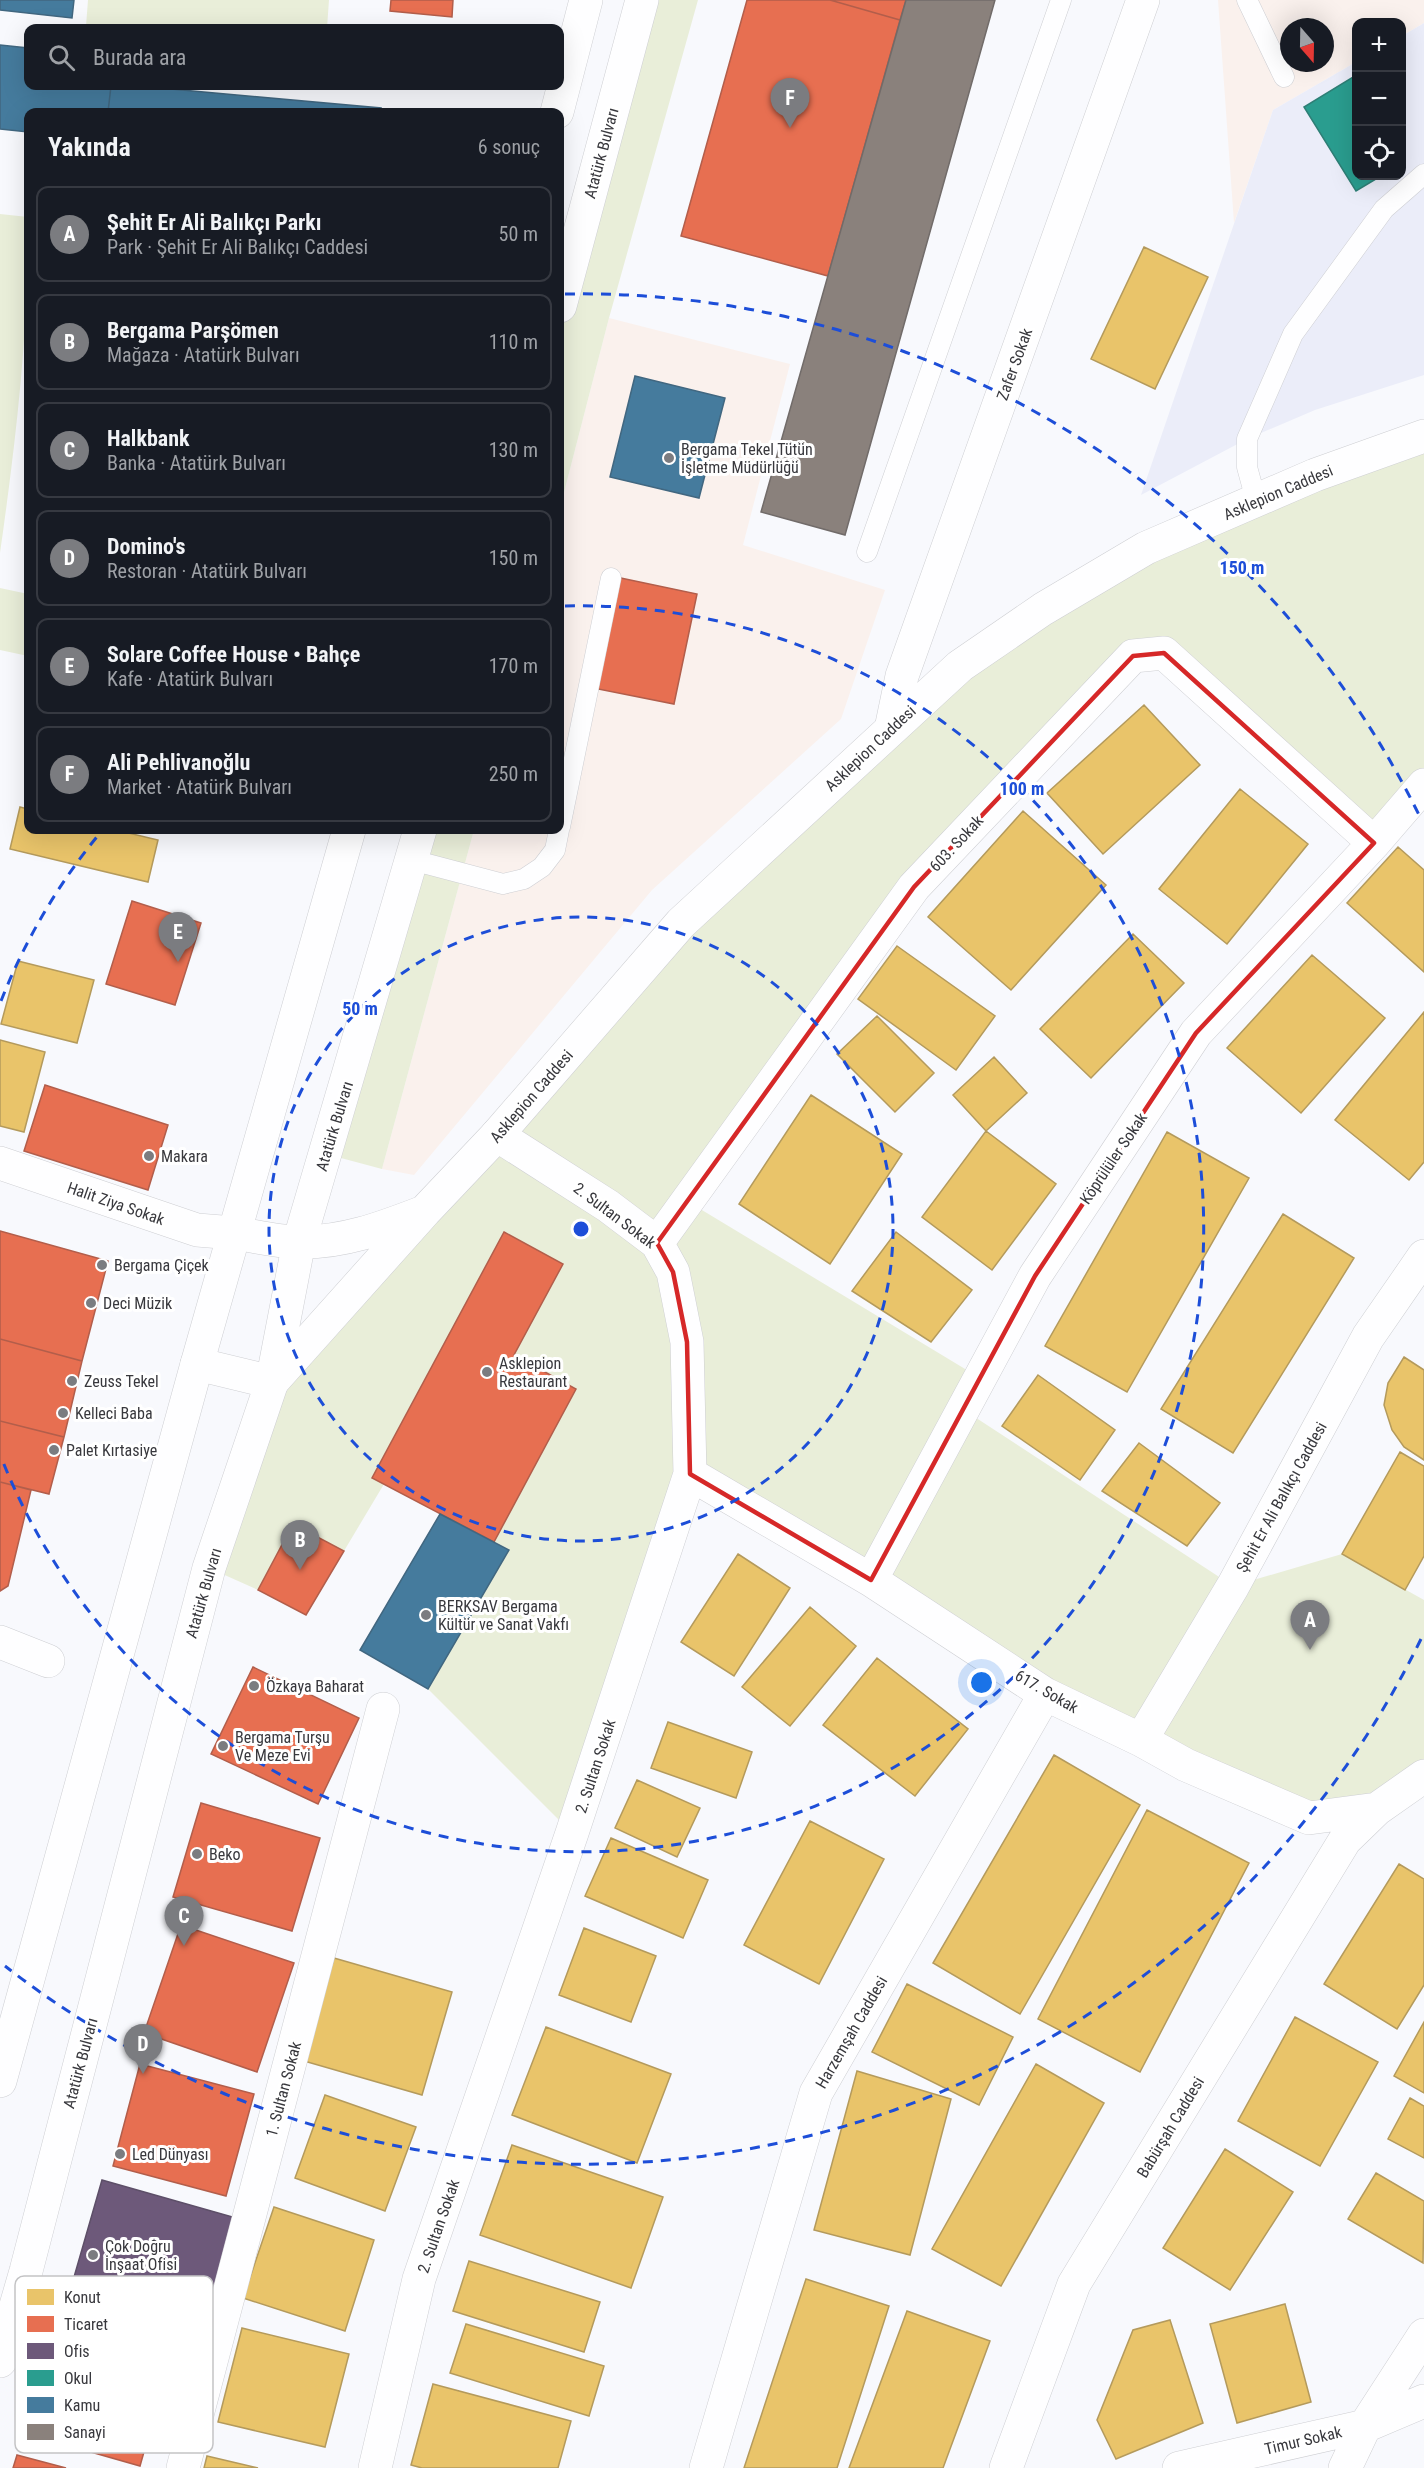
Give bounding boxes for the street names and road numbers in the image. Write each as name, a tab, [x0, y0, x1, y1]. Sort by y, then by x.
street label: Atatürk Bulvarı	[580, 106, 623, 200]
street label: Zafer Sokak	[993, 325, 1037, 403]
street label: Asklepion Caddesi	[1221, 461, 1336, 524]
street label: Asklepion Caddesi	[821, 702, 920, 795]
street label: 603. Sokak	[926, 811, 988, 875]
street label: Asklepion Caddesi	[486, 1046, 577, 1147]
street label: Atatürk Bulvarı	[312, 1079, 357, 1173]
street label: Köprülüler Sokak	[1076, 1108, 1152, 1208]
street label: Halit Ziya Sokak	[65, 1178, 168, 1229]
street label: 2. Sultan Sokak	[570, 1178, 660, 1253]
street label: Şehit Er Ali Balıkçı Caddesi	[1232, 1419, 1331, 1576]
street label: Atatürk Bulvarı	[182, 1546, 225, 1640]
street label: 617. Sokak	[1012, 1666, 1082, 1718]
street label: 2. Sultan Sokak	[571, 1716, 620, 1816]
street label: Harzemşah Caddesi	[812, 1973, 891, 2092]
street label: Atatürk Bulvarı	[59, 2016, 102, 2110]
street label: 1. Sultan Sokak	[262, 2039, 306, 2139]
street label: Babürşah Caddesi	[1133, 2073, 1208, 2181]
street label: 2. Sultan Sokak	[414, 2176, 464, 2275]
street label: Timur Sokak	[1263, 2422, 1344, 2459]

